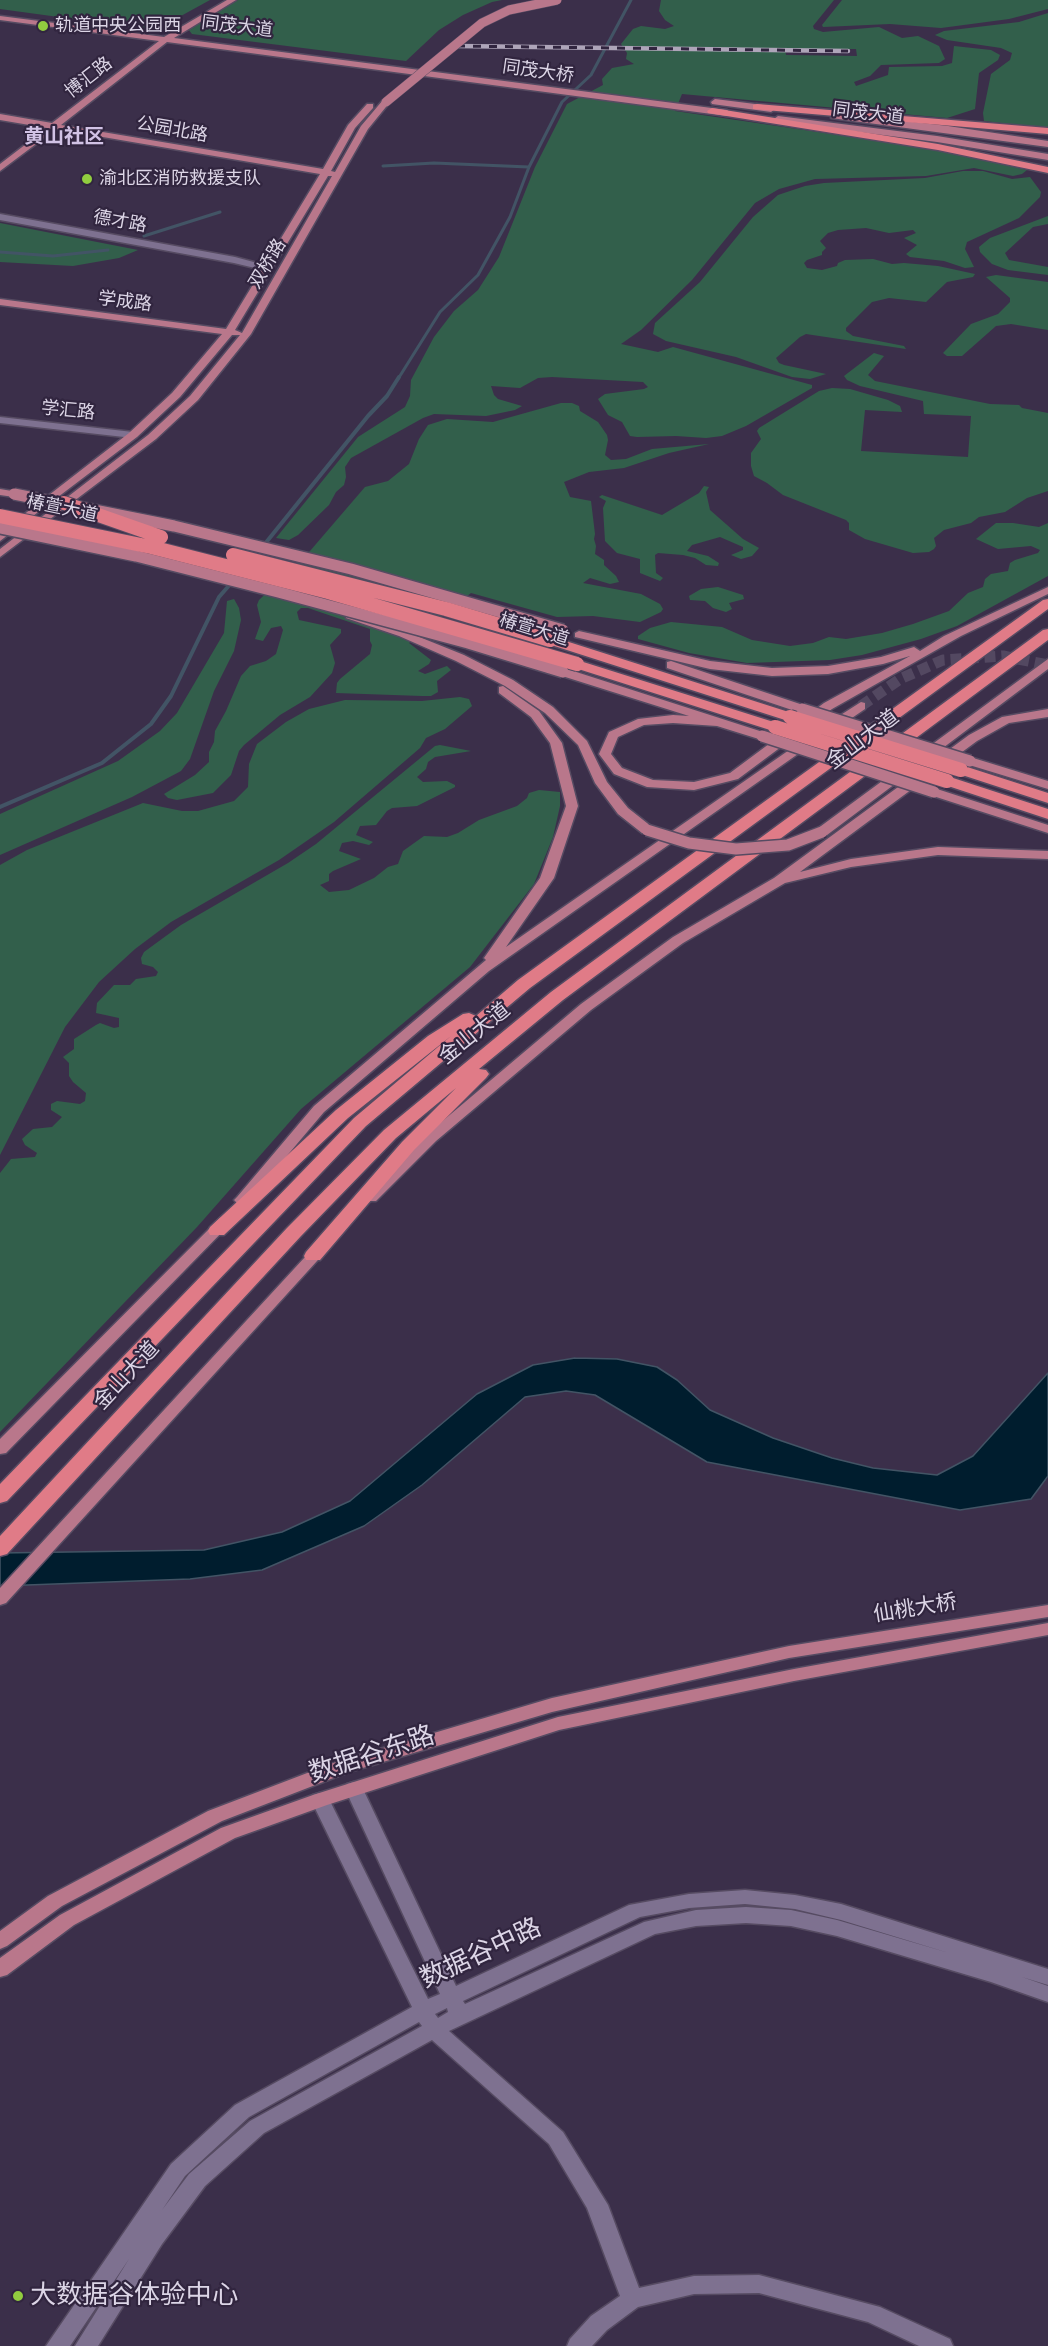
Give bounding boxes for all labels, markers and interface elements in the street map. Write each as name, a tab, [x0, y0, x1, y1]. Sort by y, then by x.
street label: 同茂大道	[200, 12, 274, 42]
place label: 轨道中央公园西	[55, 15, 181, 37]
marker: 轨道中央公园西	[36, 19, 50, 33]
street label: 博汇路	[61, 53, 117, 103]
street label: 同茂大桥	[501, 56, 575, 88]
street label: 同茂大道	[831, 99, 905, 129]
street label: 公园北路	[135, 113, 209, 147]
district label: 黄山社区	[24, 126, 104, 150]
place label: 渝北区消防救援支队	[99, 168, 261, 190]
marker: 渝北区消防救援支队	[80, 172, 94, 186]
street label: 德才路	[92, 207, 148, 237]
street label: 双桥路	[245, 235, 291, 293]
street label: 学成路	[97, 288, 153, 316]
street label: 学汇路	[40, 397, 96, 425]
street label: 椿萱大道	[25, 491, 99, 527]
street label: 椿萱大道	[496, 609, 572, 651]
street label: 金山大道	[822, 705, 904, 775]
street label: 金山大道	[434, 998, 516, 1070]
street label: 金山大道	[89, 1337, 165, 1415]
street label: 仙桃大桥	[872, 1590, 958, 1628]
street label: 数据谷东路	[305, 1720, 439, 1790]
street label: 数据谷中路	[415, 1912, 547, 1996]
place label: 大数据谷体验中心	[30, 2280, 238, 2312]
marker: 大数据谷体验中心	[11, 2289, 25, 2303]

